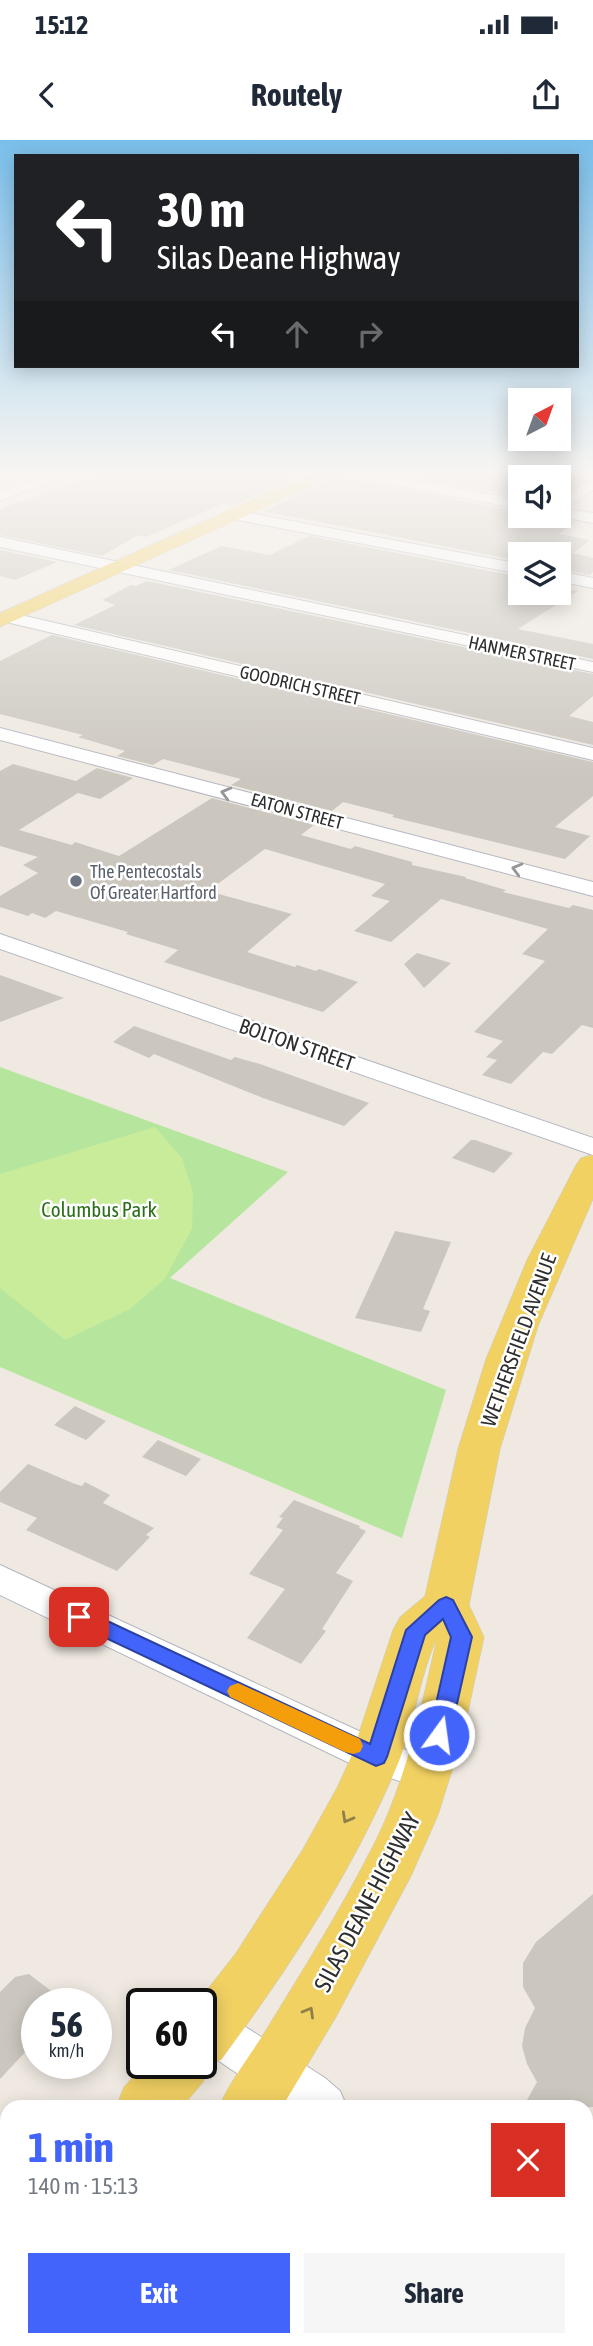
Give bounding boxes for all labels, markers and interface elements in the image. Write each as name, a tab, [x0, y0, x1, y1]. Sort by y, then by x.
text: 15:12	[35, 10, 89, 40]
icon: back	[28, 76, 66, 114]
text: Routely	[251, 76, 342, 113]
icon: share	[527, 76, 565, 114]
text: 30 m	[157, 181, 245, 237]
icon: left	[42, 182, 133, 273]
text: Silas Deane Highway	[157, 239, 401, 276]
icon: left	[205, 315, 243, 353]
icon: ahead	[278, 315, 316, 353]
icon: right	[351, 315, 389, 353]
north arrow	[508, 388, 570, 452]
map controls	[508, 388, 571, 605]
button: sound	[508, 465, 571, 528]
button: layers	[508, 542, 571, 605]
street label: HANMER STREET	[467, 631, 577, 675]
street label: GOODRICH STREET	[238, 661, 362, 709]
one-way arrow	[220, 787, 232, 801]
street label: EATON STREET	[249, 789, 346, 833]
place label: The Pentecostals Of Greater Hartford	[90, 861, 217, 903]
one-way arrow	[511, 863, 523, 877]
marker: The Pentecostals Of Greater Hartford	[68, 873, 84, 889]
street label: BOLTON STREET	[236, 1013, 358, 1075]
park label: Columbus Park	[41, 1197, 157, 1221]
street label: WETHERSFIELD AVENUE	[476, 1250, 560, 1430]
pin	[49, 1587, 109, 1647]
icon: arrive	[60, 1598, 98, 1636]
position arrow	[402, 1698, 476, 1772]
street label: SILAS DEANE HIGHWAY	[308, 1808, 426, 1996]
one-way arrow	[342, 1811, 355, 1824]
speed limit sign: 60	[126, 1988, 217, 2079]
text: 56	[50, 2004, 83, 2044]
one-way arrow	[300, 2006, 313, 2019]
text: km/h	[49, 2040, 84, 2061]
text: 1 min	[28, 2123, 114, 2171]
button: close	[491, 2123, 565, 2197]
text: 140 m · 15:13	[28, 2173, 139, 2199]
button: Exit	[28, 2253, 290, 2333]
button: Share	[304, 2253, 565, 2333]

